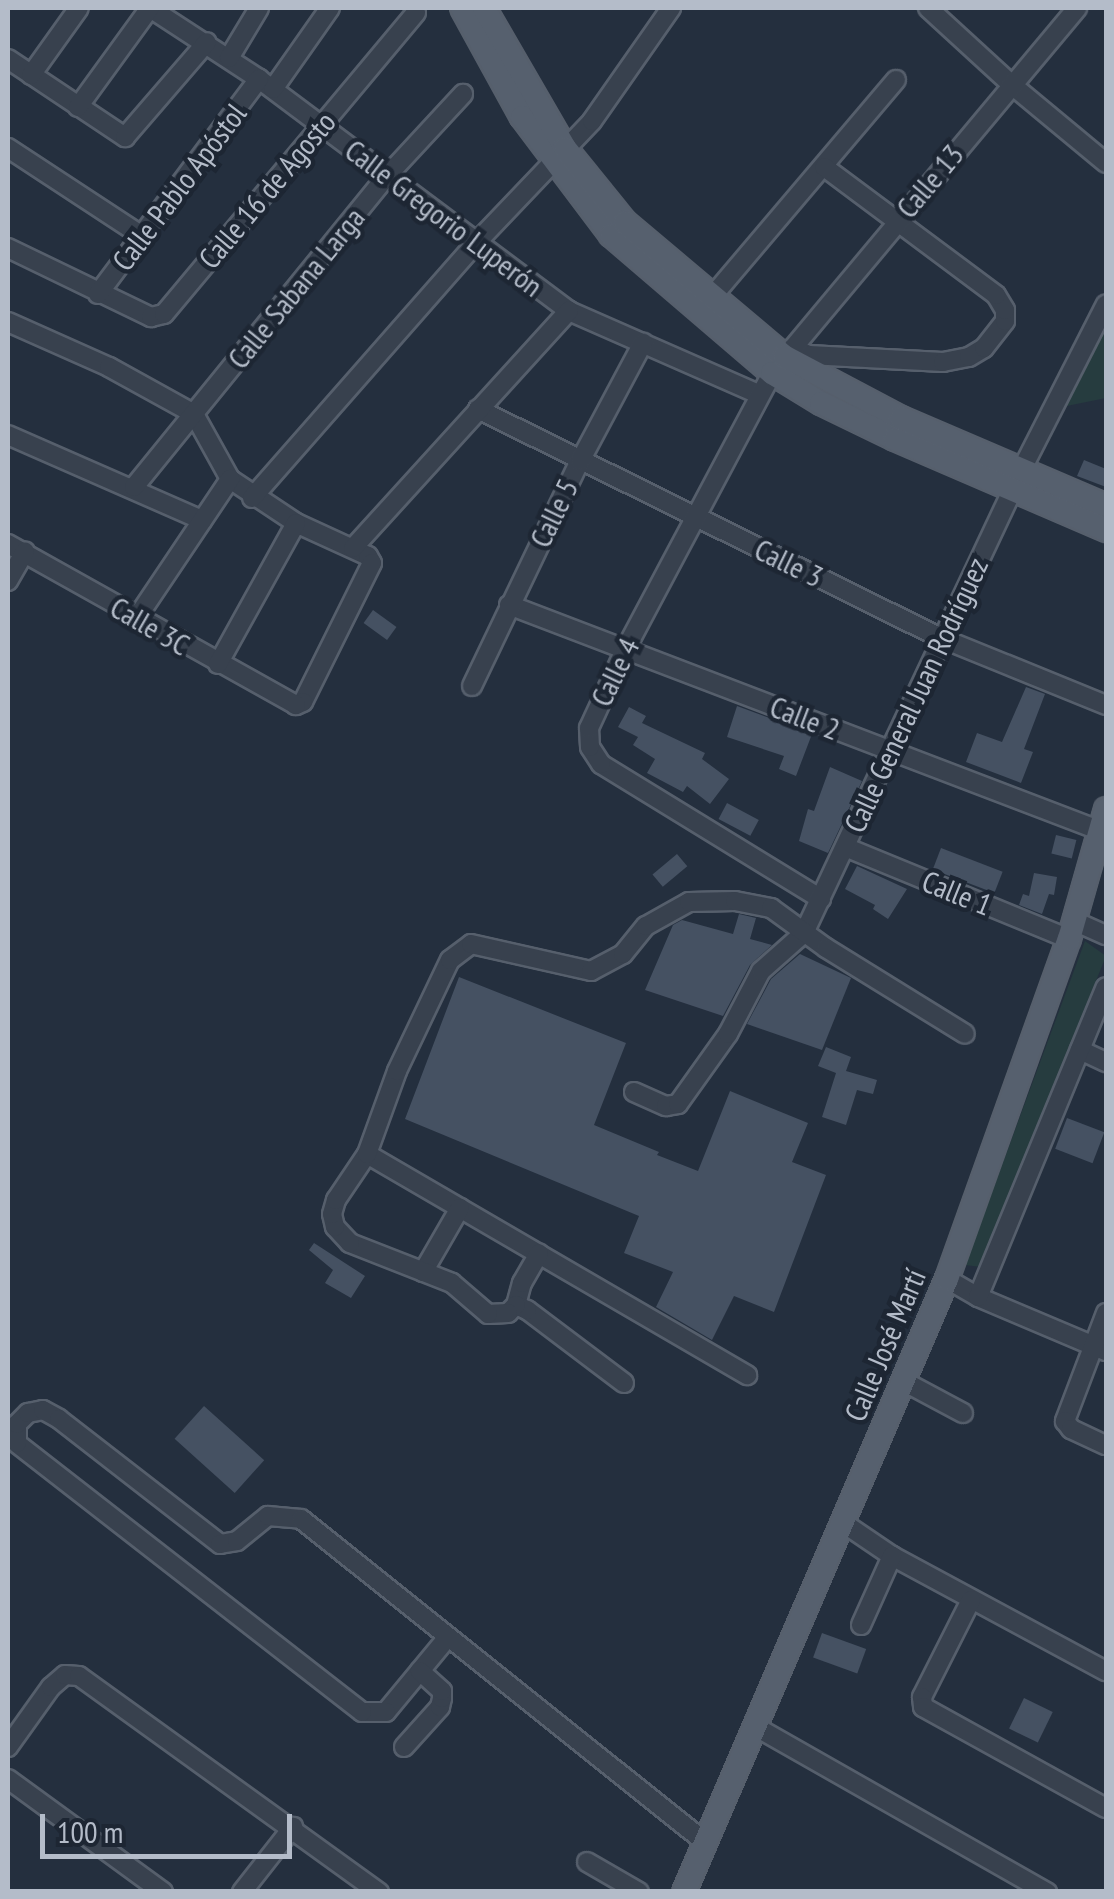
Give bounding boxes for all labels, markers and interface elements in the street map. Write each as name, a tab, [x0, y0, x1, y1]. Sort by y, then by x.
street label: Calle Pablo Apóstol	[104, 96, 254, 278]
street label: Calle 16 de Agosto	[191, 104, 343, 276]
street label: Calle Gregorio Luperón	[338, 132, 550, 304]
street label: Calle 13	[889, 137, 971, 225]
street label: Calle Sabana Larga	[220, 200, 372, 376]
street label: Calle 5	[522, 473, 586, 553]
street label: Calle 3	[749, 531, 829, 595]
street label: Calle General Juan Rodríguez	[837, 552, 995, 838]
street label: Calle 3C	[104, 589, 196, 663]
street label: Calle 4	[583, 632, 647, 712]
street label: Calle 2	[765, 688, 845, 748]
street label: Calle 1	[917, 863, 997, 923]
street label: Calle José Martí	[837, 1263, 933, 1427]
scale bar	[45, 1794, 298, 1856]
text: 100 m	[57, 1812, 123, 1851]

